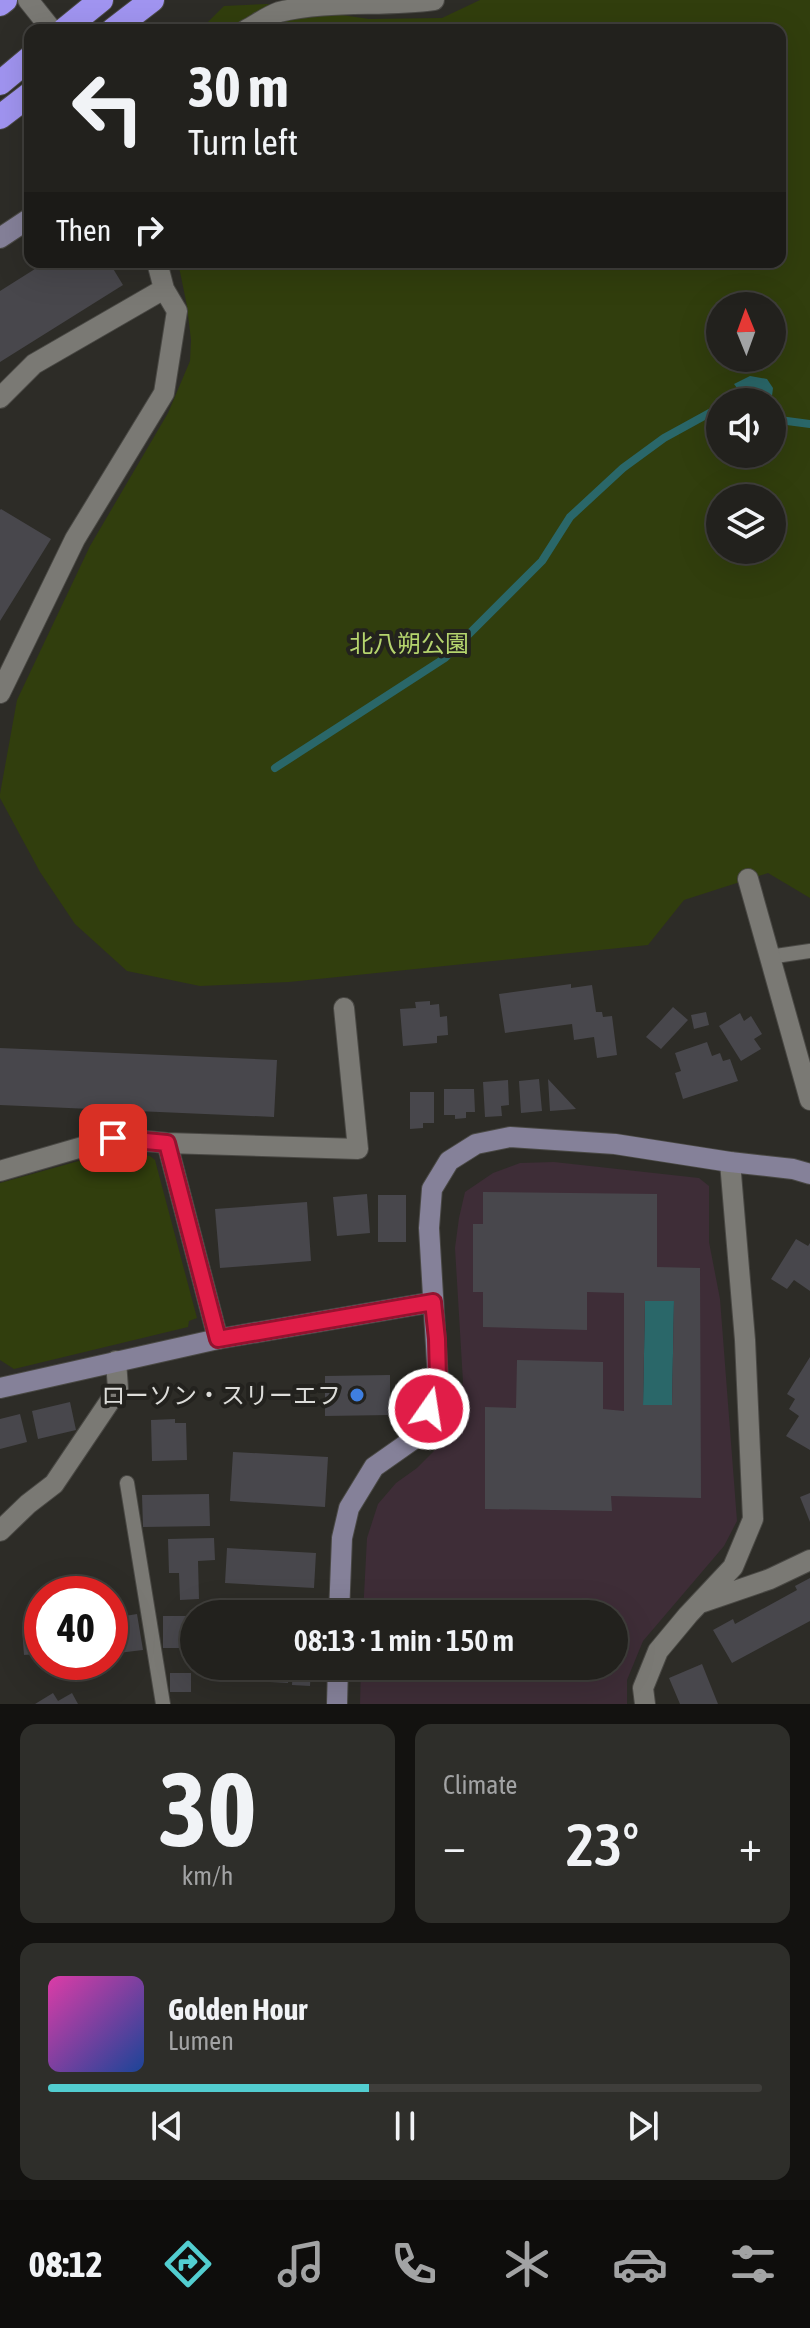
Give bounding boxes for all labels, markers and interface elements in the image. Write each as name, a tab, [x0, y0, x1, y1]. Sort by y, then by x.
text: 30 m	[188, 55, 289, 119]
icon: left	[56, 56, 160, 160]
text: Turn left	[188, 121, 298, 163]
icon: right	[127, 208, 171, 252]
text: Then	[56, 213, 111, 247]
north arrow	[706, 292, 786, 372]
map controls	[706, 292, 786, 564]
button: sound	[706, 388, 786, 468]
button: layers	[706, 484, 786, 564]
park label: 北八朔公園	[349, 630, 469, 657]
pin	[79, 1104, 147, 1172]
icon: arrive	[91, 1116, 135, 1160]
position arrow	[387, 1367, 471, 1451]
place label: ローソン・スリーエフ	[101, 1382, 341, 1409]
marker: ローソン・スリーエフ	[348, 1386, 366, 1404]
speed limit sign: 40	[24, 1576, 128, 1680]
text: 08:13 · 1 min · 150 m	[294, 1623, 514, 1657]
text: 30	[159, 1749, 256, 1868]
text: Climate	[443, 1770, 517, 1800]
text: 23°	[566, 1810, 639, 1879]
text: −	[443, 1820, 466, 1870]
text: +	[739, 1820, 762, 1870]
text: km/h	[182, 1861, 233, 1891]
text: Golden Hour	[168, 1992, 307, 2026]
text: Lumen	[168, 2026, 234, 2056]
icon: previous	[145, 2104, 189, 2148]
icon: pause	[383, 2104, 427, 2148]
icon: next	[621, 2104, 665, 2148]
icon: directions	[160, 2236, 216, 2292]
icon: music	[273, 2236, 329, 2292]
icon: phone	[386, 2236, 442, 2292]
icon: climate	[499, 2236, 555, 2292]
icon: car	[612, 2236, 668, 2292]
icon: filters	[725, 2236, 781, 2292]
text: 08:12	[29, 2243, 103, 2285]

